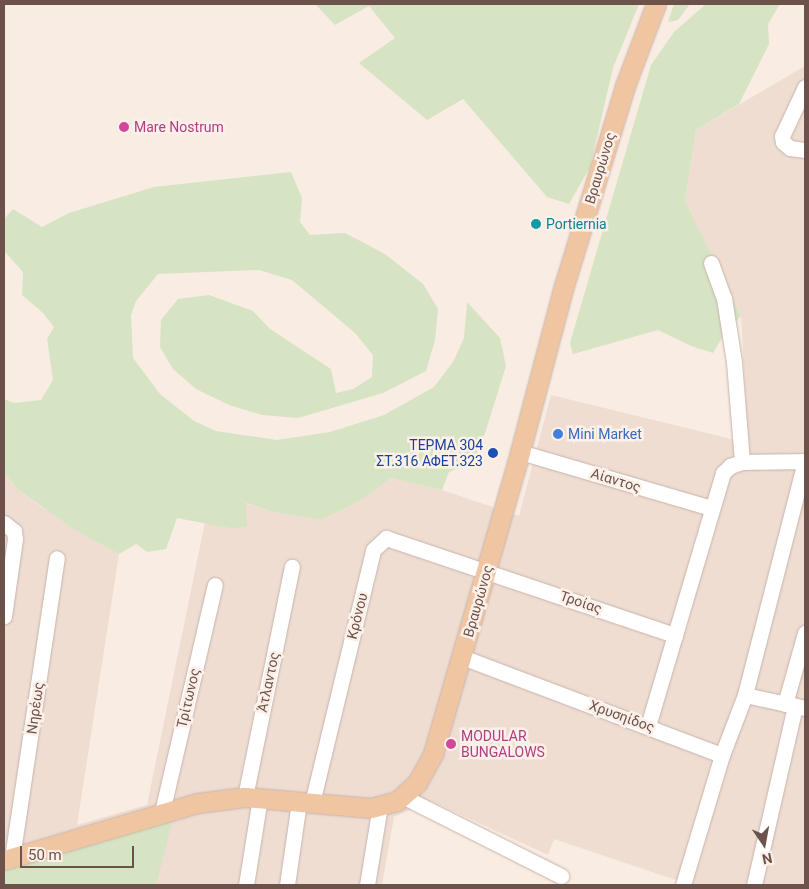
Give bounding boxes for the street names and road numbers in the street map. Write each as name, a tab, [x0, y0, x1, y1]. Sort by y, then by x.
street label: Βραυρώνος	[581, 130, 619, 206]
street label: Αίαντος	[589, 464, 643, 496]
street label: Βραυρώνος	[460, 563, 496, 639]
street label: Τροίας	[558, 587, 604, 617]
street label: Κρόνου	[343, 591, 371, 641]
street label: Άτλαντος	[253, 650, 283, 714]
street label: Τρίτωνος	[173, 667, 203, 729]
street label: Νηρέως	[23, 681, 47, 735]
street label: Χρυσηίδος	[587, 696, 657, 736]

